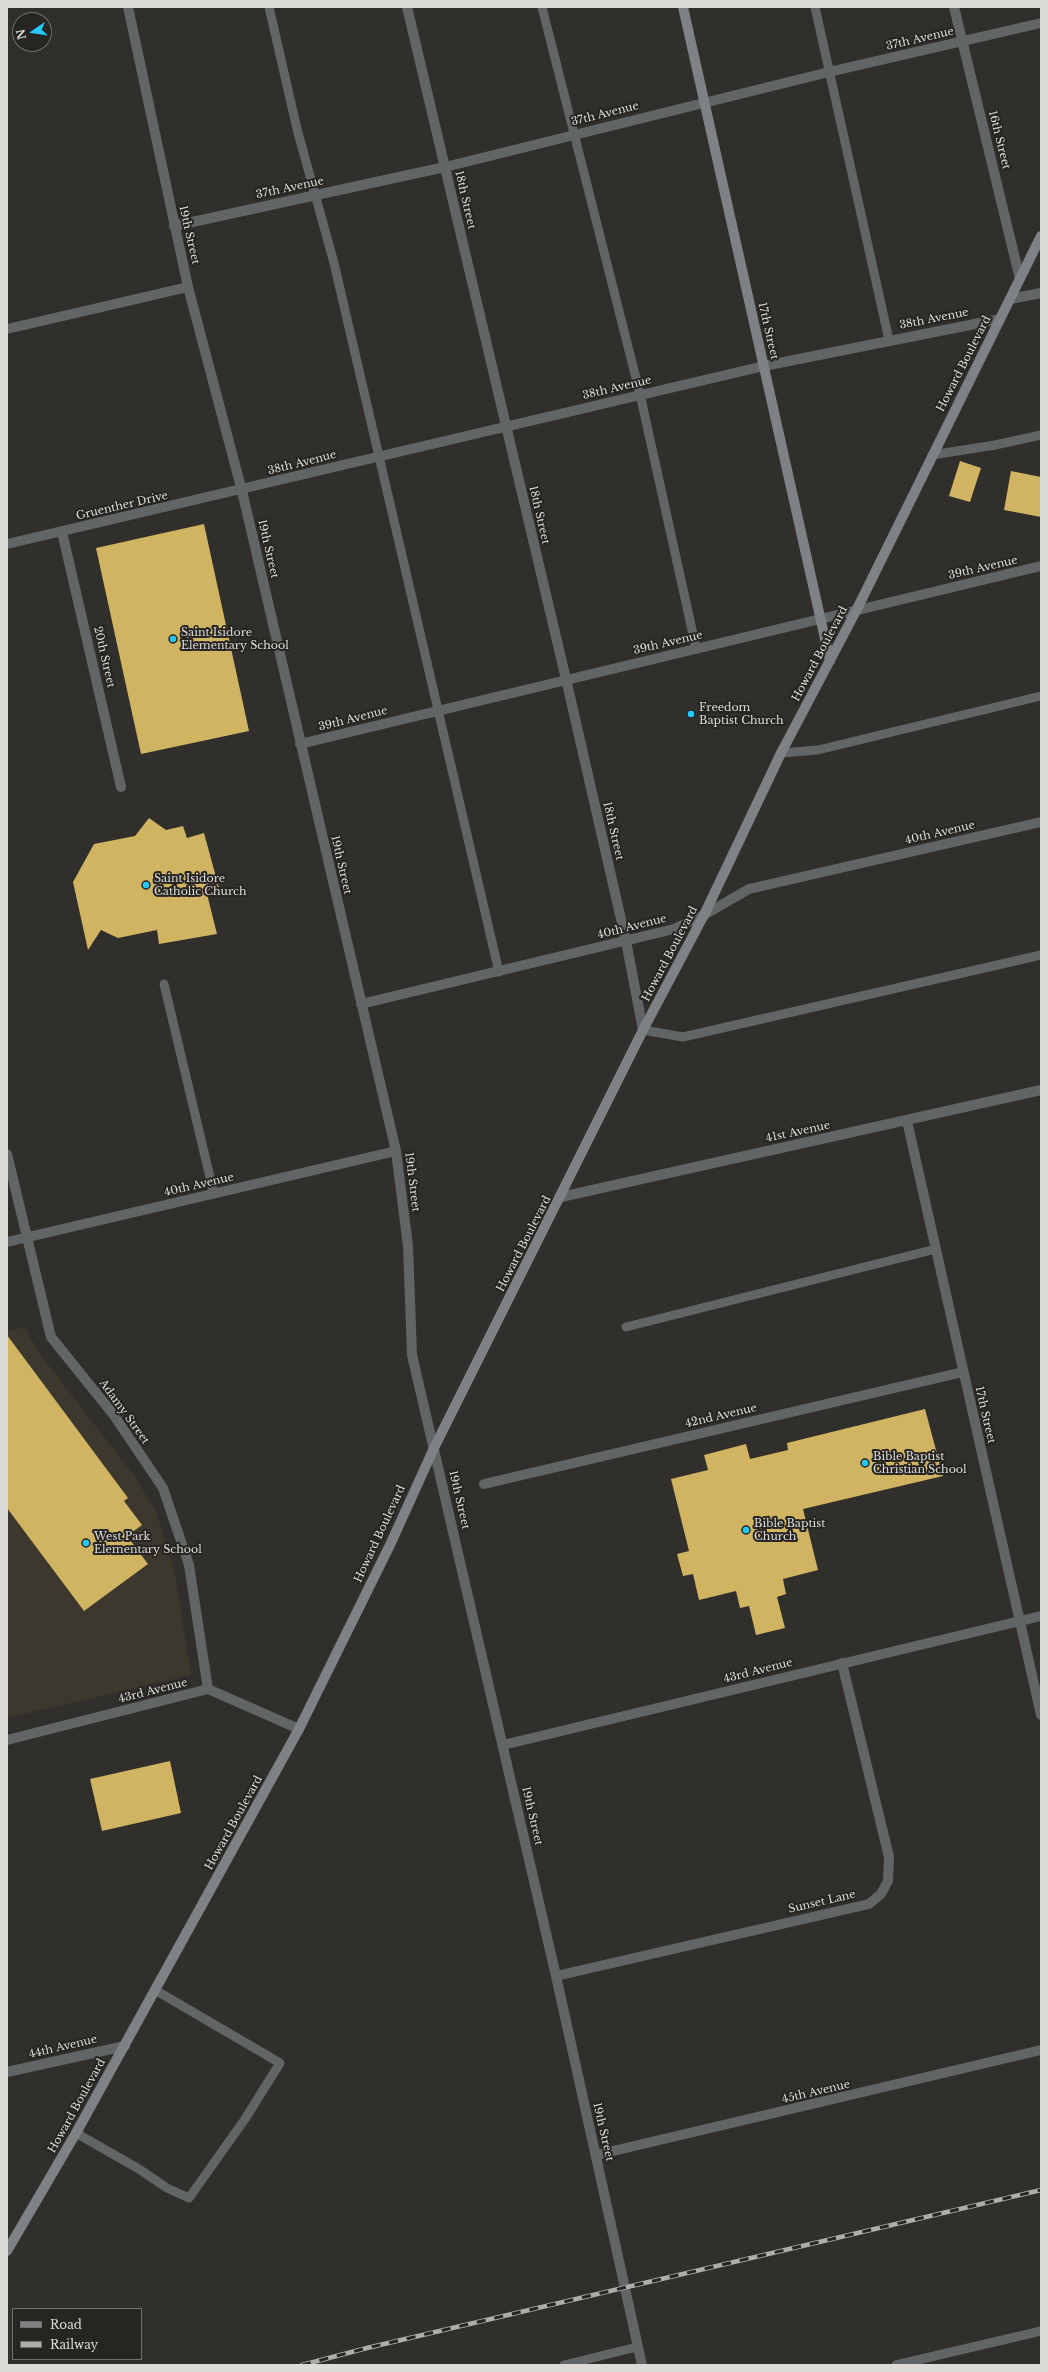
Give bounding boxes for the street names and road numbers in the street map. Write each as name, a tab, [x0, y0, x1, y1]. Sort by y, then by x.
street label: 37th Avenue	[885, 25, 955, 53]
street label: 37th Avenue	[570, 99, 640, 129]
street label: 16th Street	[985, 109, 1013, 171]
street label: 18th Street	[452, 170, 478, 230]
street label: 37th Avenue	[255, 174, 325, 202]
street label: 19th Street	[176, 204, 202, 266]
street label: 17th Street	[755, 301, 781, 361]
street label: 38th Avenue	[898, 306, 970, 332]
street label: Howard Boulevard	[934, 314, 994, 414]
street label: 38th Avenue	[581, 374, 653, 402]
street label: 38th Avenue	[266, 448, 338, 478]
street label: 18th Street	[526, 485, 552, 545]
street label: Gruenther Drive	[75, 489, 169, 523]
street label: 19th Street	[255, 518, 281, 580]
street label: 39th Avenue	[947, 554, 1019, 582]
street label: Howard Boulevard	[789, 604, 851, 704]
street label: 20th Street	[91, 625, 117, 689]
street label: 39th Avenue	[632, 629, 704, 657]
street label: 39th Avenue	[317, 704, 389, 734]
street label: 18th Street	[600, 801, 626, 861]
street label: 40th Avenue	[904, 819, 976, 847]
street label: 19th Street	[328, 834, 354, 896]
street label: Howard Boulevard	[639, 904, 701, 1004]
street label: 40th Avenue	[596, 912, 668, 942]
street label: 41st Avenue	[765, 1119, 831, 1145]
street label: 19th Street	[402, 1151, 422, 1213]
street label: 40th Avenue	[163, 1171, 235, 1199]
street label: Howard Boulevard	[494, 1194, 554, 1294]
street label: Adamy Street	[96, 1377, 152, 1447]
street label: 17th Street	[972, 1385, 998, 1445]
street label: 42nd Avenue	[684, 1401, 758, 1431]
street label: 19th Street	[446, 1469, 472, 1531]
street label: Howard Boulevard	[352, 1483, 408, 1585]
street label: 43rd Avenue	[722, 1656, 794, 1686]
street label: 43rd Avenue	[117, 1676, 189, 1706]
street label: Howard Boulevard	[203, 1773, 265, 1873]
street label: 19th Street	[519, 1785, 545, 1847]
street label: Sunset Lane	[787, 1888, 857, 1916]
street label: 44th Avenue	[28, 2033, 98, 2061]
street label: Howard Boulevard	[46, 2056, 108, 2156]
street label: 45th Avenue	[781, 2078, 851, 2106]
street label: 19th Street	[590, 2101, 616, 2163]

